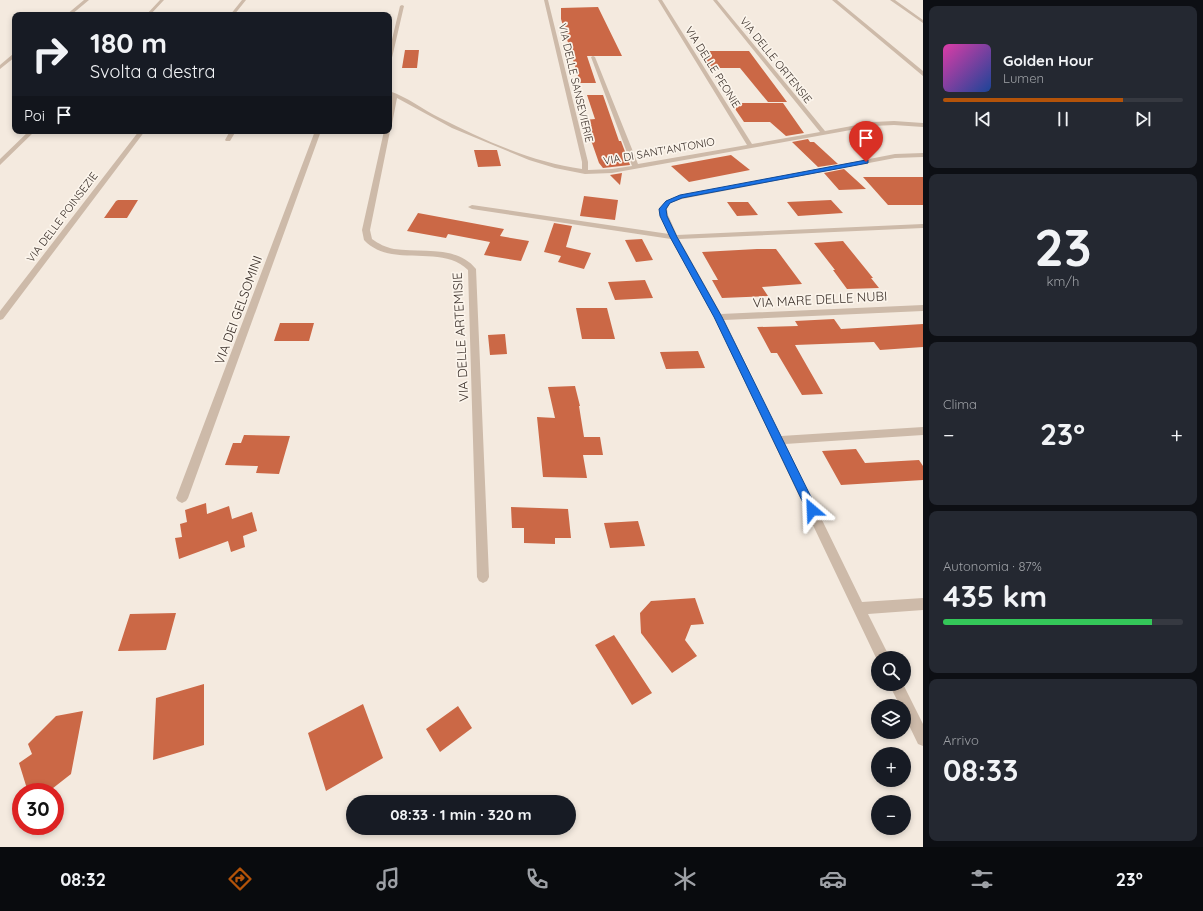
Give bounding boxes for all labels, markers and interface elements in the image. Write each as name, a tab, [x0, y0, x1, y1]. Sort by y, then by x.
street label: VIA DELLE ORTENSIE	[737, 14, 815, 106]
street label: VIA DELLE SANSEVIERIE	[555, 22, 597, 144]
street label: VIA DELLE PEONIE	[682, 24, 744, 110]
text: 180 m	[90, 25, 167, 60]
icon: right	[24, 28, 76, 80]
text: Golden Hour	[1003, 51, 1094, 70]
text: Svolta a destra	[90, 60, 216, 83]
text: Lumen	[1003, 70, 1044, 86]
icon: arrive	[53, 104, 75, 126]
text: Poi	[24, 106, 45, 125]
icon: previous	[972, 108, 994, 130]
icon: pause	[1052, 108, 1074, 130]
icon: next	[1132, 108, 1154, 130]
pin	[849, 121, 883, 162]
icon: arrive	[855, 127, 877, 149]
street label: VIA DI SANT'ANTONIO	[602, 134, 716, 168]
street label: VIA DELLE POINSEZIE	[23, 169, 101, 265]
text: 23	[1034, 214, 1092, 279]
street label: VIA DEI GELSOMINI	[211, 253, 265, 367]
street label: VIA DELLE ARTEMISIE	[449, 272, 471, 402]
text: km/h	[1047, 273, 1079, 289]
street label: VIA MARE DELLE NUBI	[752, 287, 888, 311]
text: Clima	[943, 396, 977, 412]
text: 23°	[1040, 415, 1085, 453]
text: −	[943, 421, 954, 449]
text: +	[1171, 421, 1183, 449]
position arrow	[791, 489, 833, 531]
text: Autonomia · 87%	[943, 558, 1042, 574]
text: 435 km	[943, 577, 1047, 615]
map controls	[871, 651, 911, 835]
button: search	[871, 651, 911, 691]
button: layers	[871, 699, 911, 739]
text: Arrivo	[943, 732, 979, 748]
button: +	[871, 747, 911, 787]
text: 08:33	[943, 751, 1018, 789]
speed limit sign: 30	[12, 783, 64, 835]
button: −	[871, 795, 911, 835]
text: 08:33 · 1 min · 320 m	[390, 805, 532, 824]
icon: directions	[226, 865, 254, 893]
icon: music	[374, 865, 402, 893]
icon: phone	[523, 865, 551, 893]
icon: climate	[671, 865, 699, 893]
icon: car	[819, 865, 847, 893]
icon: filters	[968, 865, 996, 893]
text: 08:32	[60, 868, 106, 891]
text: 23°	[1116, 868, 1143, 891]

